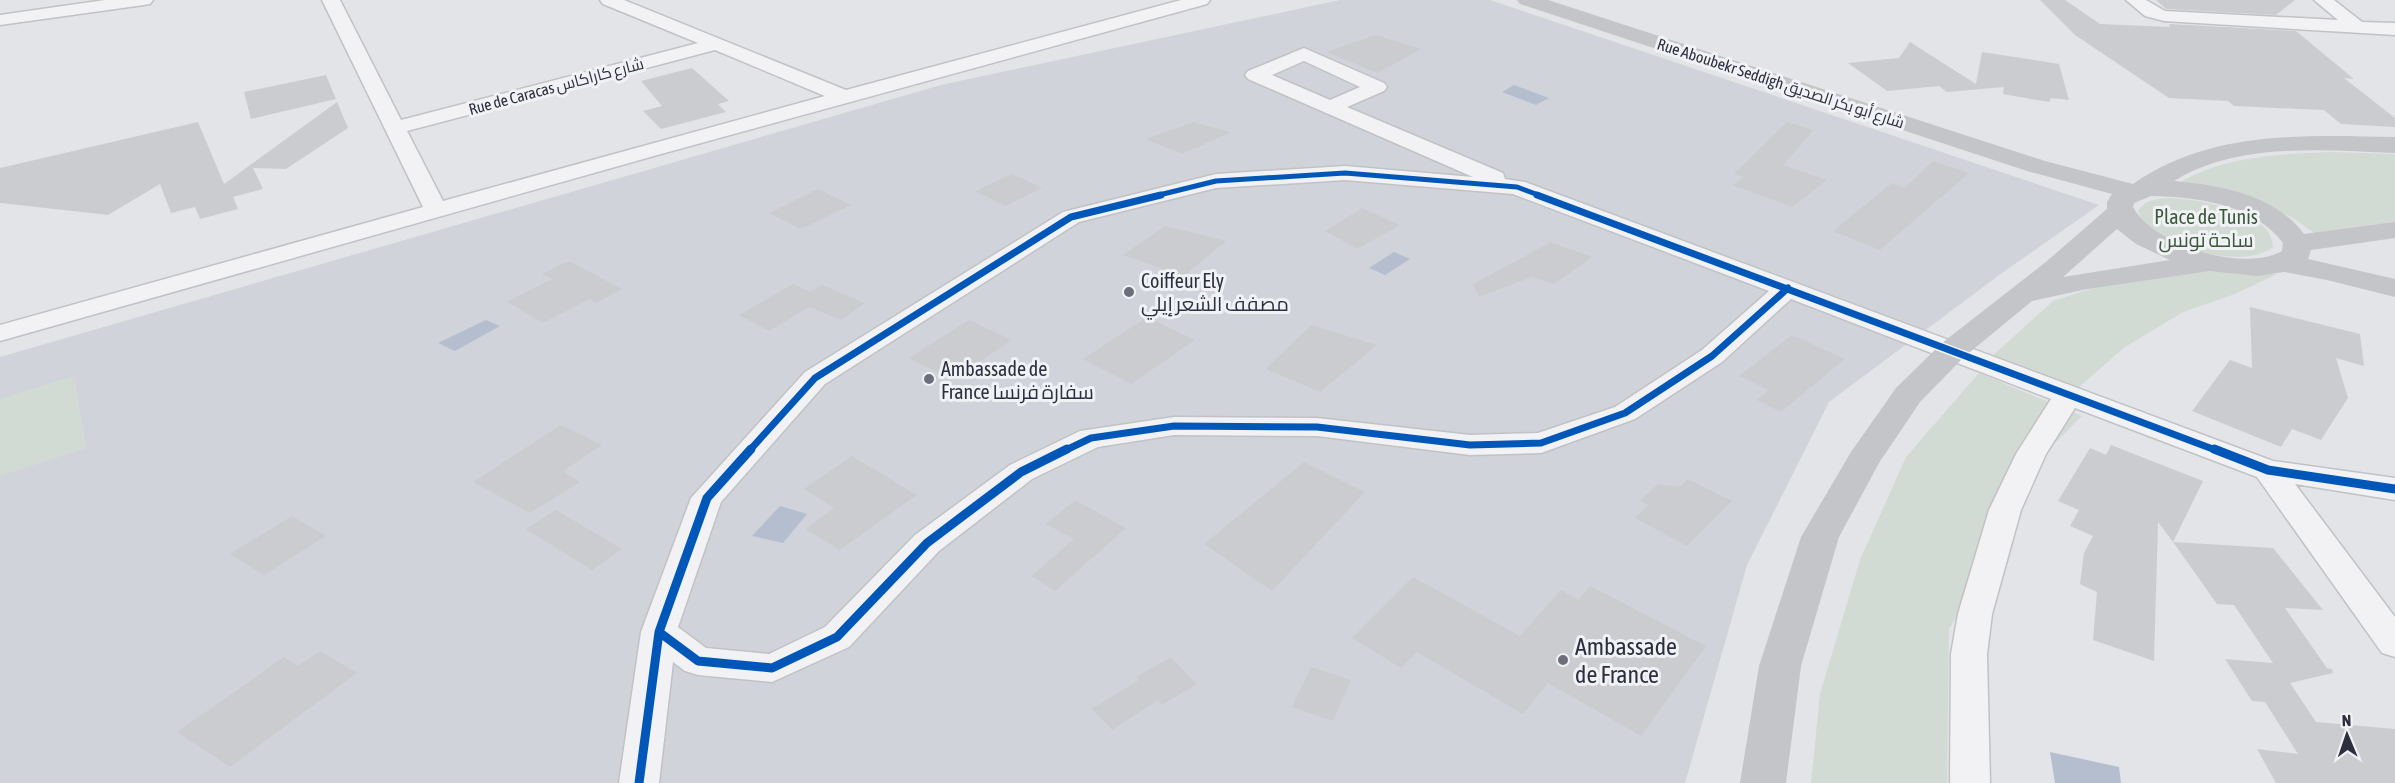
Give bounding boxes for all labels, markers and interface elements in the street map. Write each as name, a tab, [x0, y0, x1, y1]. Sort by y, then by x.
street label: Rue Aboubekr Seddigh شارع أبو بكر الصديق	[1654, 34, 1907, 134]
street label: Rue de Caracas شارع كاراكاس	[467, 54, 646, 121]
park label: Place de Tunis ساحة تونس	[2154, 205, 2258, 253]
place label: Coiffeur Ely مصفف الشعر إيلي	[1141, 269, 1289, 320]
marker: Coiffeur Ely مصفف الشعر إيلي	[1122, 285, 1136, 299]
place label: Ambassade de France سفارة فرنسا	[941, 357, 1094, 404]
marker: Ambassade de France سفارة فرنسا	[922, 372, 936, 386]
place label: Ambassade de France	[1575, 633, 1677, 688]
marker: Ambassade de France	[1556, 653, 1570, 667]
north arrow	[2317, 705, 2377, 765]
text: N	[2341, 711, 2352, 729]

